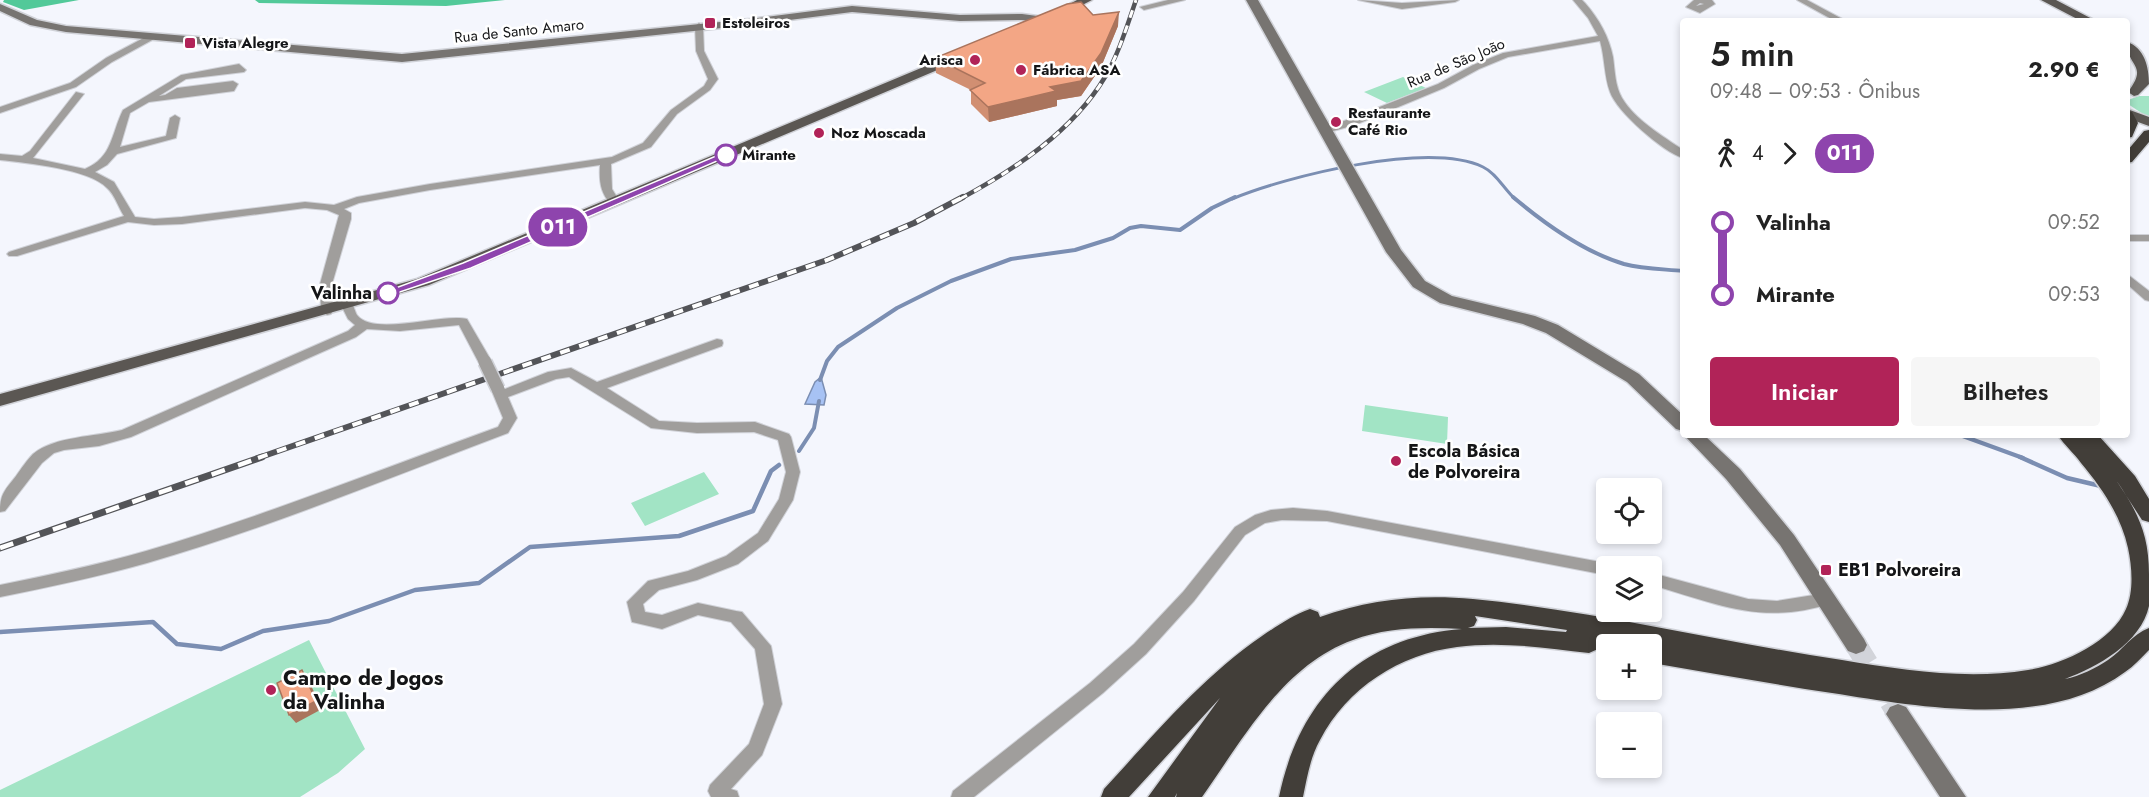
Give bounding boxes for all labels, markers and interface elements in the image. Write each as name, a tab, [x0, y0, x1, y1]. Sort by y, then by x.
place label: Estoleiros	[722, 12, 790, 34]
street label: Rua de Santo Amaro	[453, 13, 585, 49]
marker: Estoleiros	[703, 16, 717, 30]
text: 5 min	[1710, 31, 1794, 78]
place label: Vista Alegre	[201, 32, 289, 54]
street label: Rua de São João	[1404, 33, 1508, 93]
marker: Vista Alegre	[183, 36, 197, 50]
place label: Arisca	[918, 49, 963, 71]
marker: Arisca	[968, 53, 982, 67]
text: 2.90 €	[2028, 53, 2100, 85]
place label: Fábrica ASA	[1033, 59, 1121, 81]
marker: Fábrica ASA	[1014, 63, 1028, 77]
text: 09:48 – 09:53 · Ônibus	[1710, 77, 1920, 106]
place label: Restaurante Café Rio	[1348, 102, 1431, 141]
marker: Restaurante Café Rio	[1329, 115, 1343, 129]
place label: Noz Moscada	[831, 122, 926, 144]
marker: Noz Moscada	[812, 126, 826, 140]
icon: walk	[1710, 137, 1743, 170]
icon: forward	[1773, 137, 1806, 170]
text: 011	[1827, 138, 1862, 168]
text: 4	[1752, 139, 1764, 168]
marker: Mirante	[715, 144, 737, 166]
place label: Mirante	[742, 144, 796, 166]
text: Valinha	[1756, 206, 1831, 238]
line badge: 011	[524, 208, 592, 246]
text: 09:52	[2048, 208, 2100, 237]
text: 011	[540, 212, 576, 242]
text: Mirante	[1756, 278, 1835, 310]
place label: Valinha	[310, 280, 372, 306]
text: 09:53	[2048, 280, 2100, 309]
marker: Valinha	[377, 282, 399, 304]
button: Iniciar	[1710, 357, 1899, 426]
button: Bilhetes	[1911, 357, 2100, 426]
place label: Escola Básica de Polvoreira	[1408, 438, 1520, 485]
marker: Escola Básica de Polvoreira	[1389, 454, 1403, 468]
map controls	[1596, 478, 1662, 778]
button: locate	[1596, 478, 1662, 544]
button: layers	[1596, 556, 1662, 622]
place label: EB1 Polvoreira	[1838, 557, 1961, 583]
marker: EB1 Polvoreira	[1819, 563, 1833, 577]
button: +	[1596, 634, 1662, 700]
place label: Campo de Jogos da Valinha	[283, 663, 444, 717]
marker: Campo de Jogos da Valinha	[264, 683, 278, 697]
button: −	[1596, 712, 1662, 778]

